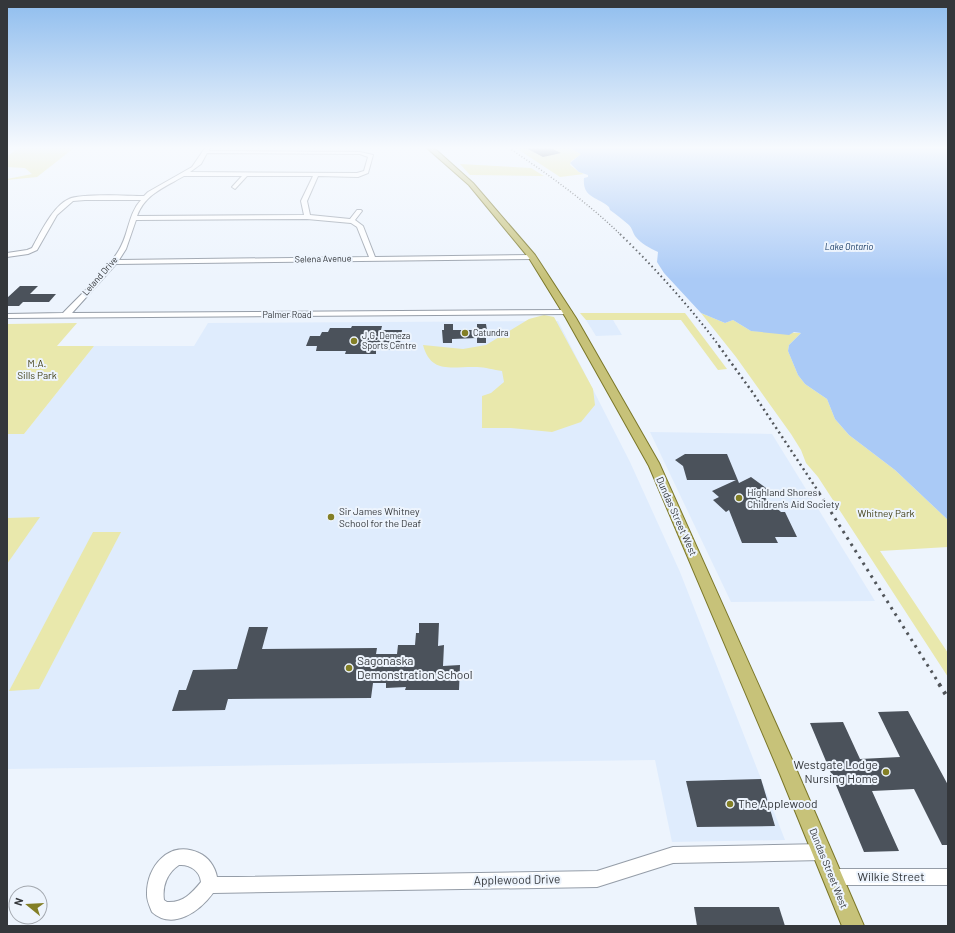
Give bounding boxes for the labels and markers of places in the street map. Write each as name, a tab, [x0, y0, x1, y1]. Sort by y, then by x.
place label: Catundra	[473, 327, 509, 338]
marker: Catundra	[460, 328, 470, 338]
place label: J.G. Demeza Sports Centre	[362, 330, 416, 351]
marker: J.G. Demeza Sports Centre	[349, 336, 359, 346]
place label: Highland Shores Children's Aid Society	[747, 486, 840, 510]
marker: Highland Shores Children's Aid Society	[734, 493, 744, 503]
place label: Sir James Whitney School for the Deaf	[339, 505, 422, 529]
marker: Sir James Whitney School for the Deaf	[326, 512, 336, 522]
place label: Sagonaska Demonstration School	[357, 653, 473, 681]
marker: Sagonaska Demonstration School	[344, 663, 354, 673]
place label: Westgate Lodge Nursing Home	[793, 757, 878, 785]
marker: Westgate Lodge Nursing Home	[881, 767, 891, 777]
place label: The Applewood	[738, 796, 818, 810]
marker: The Applewood	[725, 799, 735, 809]

